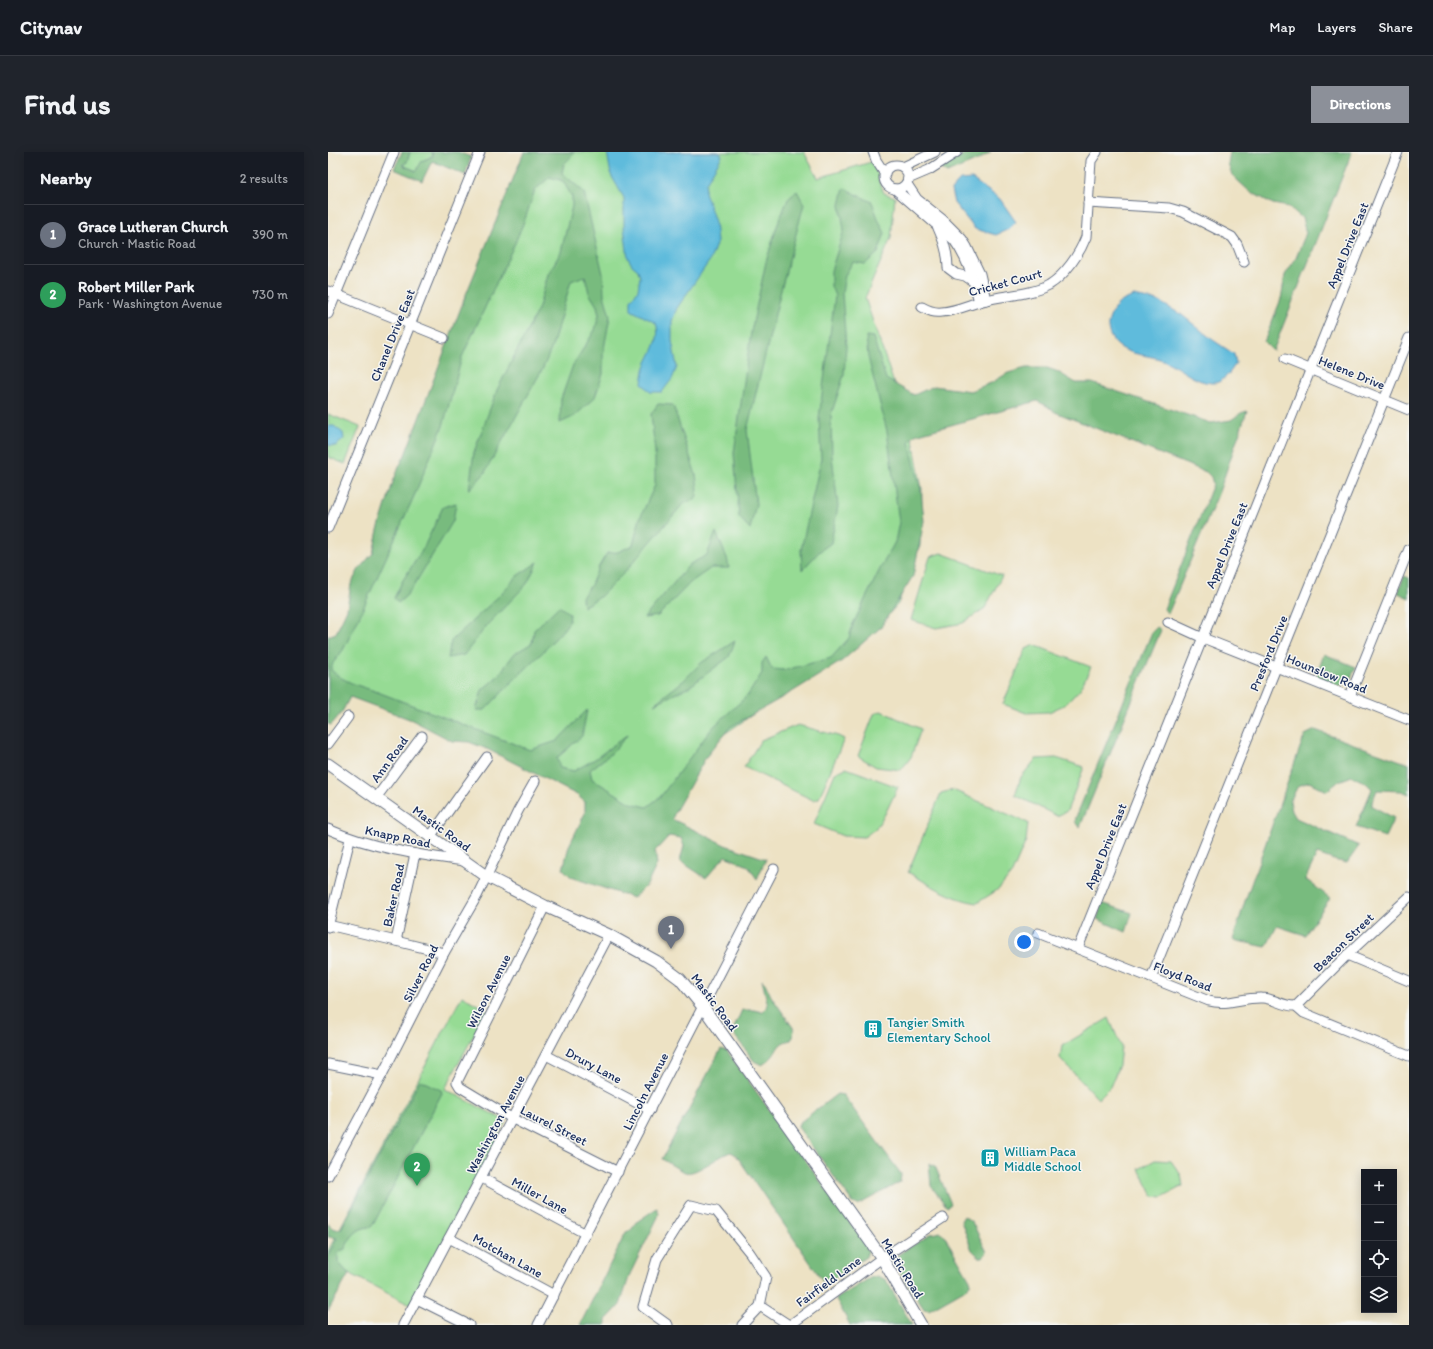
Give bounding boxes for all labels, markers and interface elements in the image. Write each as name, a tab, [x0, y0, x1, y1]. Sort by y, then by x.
text: Citynav	[20, 16, 82, 39]
text: Map	[1270, 19, 1295, 36]
text: Layers	[1317, 19, 1356, 36]
text: Share	[1378, 19, 1413, 36]
button: Directions	[1311, 86, 1409, 123]
text: Find us	[24, 87, 111, 121]
text: Nearby	[40, 168, 92, 188]
text: 2 results	[240, 171, 288, 186]
street label: Appel Drive East	[1323, 200, 1372, 290]
text: Grace Lutheran Church	[78, 218, 228, 236]
text: 1	[50, 227, 56, 242]
text: 390 m	[252, 227, 288, 242]
text: Church · Mastic Road	[78, 236, 196, 251]
street label: Cricket Court	[967, 265, 1044, 299]
text: Robert Miller Park	[78, 278, 194, 296]
text: 2	[50, 287, 56, 302]
text: 730 m	[253, 287, 288, 302]
street label: Chanel Drive East	[367, 287, 418, 384]
text: Park · Washington Avenue	[78, 296, 222, 311]
street label: Helene Drive	[1316, 352, 1387, 393]
street label: Appel Drive East	[1202, 500, 1251, 590]
street label: Presford Drive	[1246, 613, 1290, 693]
street label: Hounslow Road	[1284, 650, 1369, 696]
street label: Ann Road	[368, 733, 411, 785]
street label: Appel Drive East	[1081, 801, 1130, 891]
street label: Mastic Road	[410, 802, 474, 855]
street label: Knapp Road	[364, 822, 432, 851]
street label: Baker Road	[379, 862, 408, 928]
street label: Beacon Street	[1310, 910, 1377, 975]
pin: 1	[658, 916, 684, 949]
your location	[1014, 932, 1034, 952]
street label: Silver Road	[399, 942, 441, 1005]
street label: Wilson Avenue	[463, 951, 514, 1031]
street label: Floyd Road	[1151, 958, 1214, 995]
street label: Mastic Road	[688, 970, 741, 1034]
place label: Tangier Smith Elementary School	[887, 1015, 991, 1045]
building icon: Tangier Smith Elementary School	[862, 1018, 884, 1040]
street label: Drury Lane	[563, 1044, 624, 1087]
street label: Lincoln Avenue	[619, 1050, 671, 1133]
street label: Washington Avenue	[463, 1072, 528, 1176]
street label: Laurel Street	[518, 1102, 590, 1149]
place label: William Paca Middle School	[1004, 1144, 1082, 1174]
building icon: William Paca Middle School	[979, 1147, 1001, 1169]
pin: 2	[404, 1153, 430, 1186]
map controls	[1361, 1169, 1397, 1313]
button: +	[1361, 1169, 1397, 1205]
street label: Miller Lane	[509, 1174, 571, 1217]
button: −	[1361, 1205, 1397, 1241]
street label: Motchan Lane	[470, 1230, 545, 1281]
street label: Mastic Road	[878, 1235, 927, 1301]
button: locate	[1361, 1241, 1397, 1277]
street label: Fairfield Lane	[793, 1253, 864, 1310]
button: layers	[1361, 1277, 1397, 1313]

